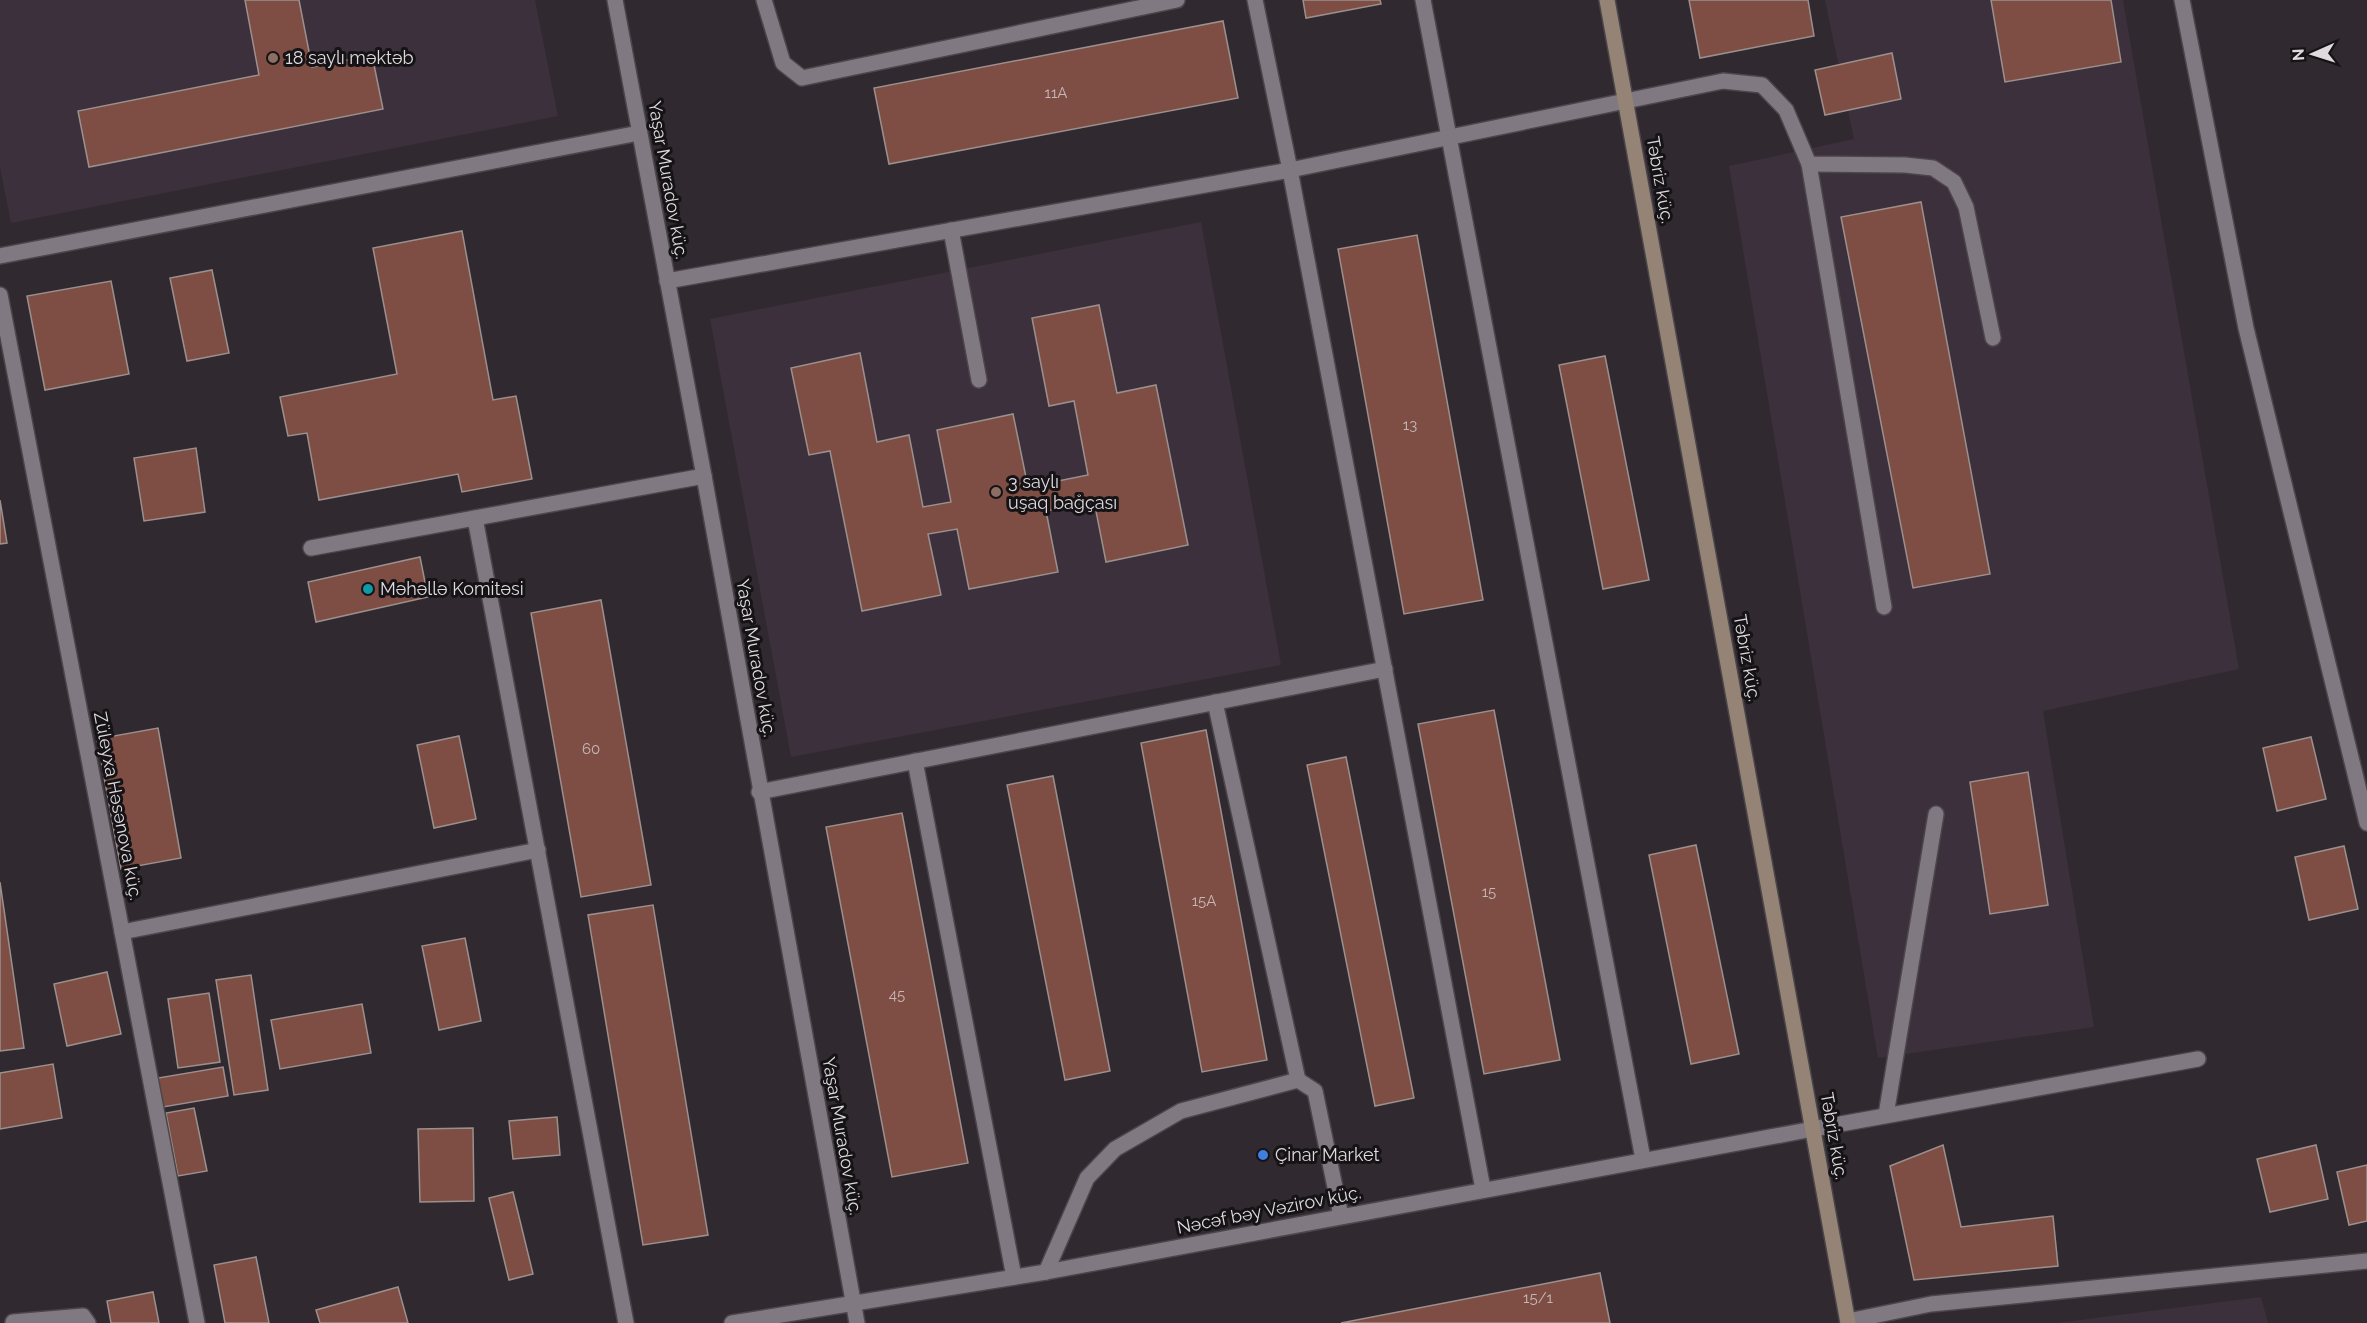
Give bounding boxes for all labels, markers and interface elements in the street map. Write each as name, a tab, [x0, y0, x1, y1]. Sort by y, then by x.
north arrow	[2283, 24, 2343, 84]
place label: 18 saylı məktəb	[285, 47, 414, 68]
text: N	[2289, 48, 2308, 61]
marker: 18 saylı məktəb	[266, 51, 280, 65]
house number: 11A	[1045, 84, 1067, 102]
street label: Yaşar Muradov küç.	[644, 99, 693, 261]
street label: Təbriz küç.	[1643, 135, 1678, 225]
house number: 13	[1403, 416, 1417, 434]
place label: 3 saylı uşaq bağçası	[1008, 471, 1117, 513]
marker: 3 saylı uşaq bağçası	[989, 485, 1003, 499]
street label: Yaşar Muradov küç.	[732, 577, 781, 739]
place label: Məhəllə Komitəsi	[380, 578, 524, 599]
marker: Məhəllə Komitəsi	[361, 582, 375, 596]
street label: Təbriz küç.	[1730, 613, 1765, 703]
street label: Züleyxa Həsənova küç.	[90, 710, 147, 902]
house number: 60	[582, 740, 600, 758]
house number: 15	[1482, 883, 1496, 901]
house number: 15A	[1192, 892, 1216, 910]
house number: 45	[889, 986, 905, 1004]
street label: Yaşar Muradov küç.	[818, 1055, 867, 1217]
street label: Təbriz küç.	[1817, 1091, 1852, 1181]
place label: Çinar Market	[1275, 1144, 1379, 1165]
marker: Çinar Market	[1256, 1148, 1270, 1162]
street label: Nəcəf bəy Vəzirov küç.	[1175, 1181, 1363, 1238]
house number: 15/1	[1523, 1289, 1553, 1307]

